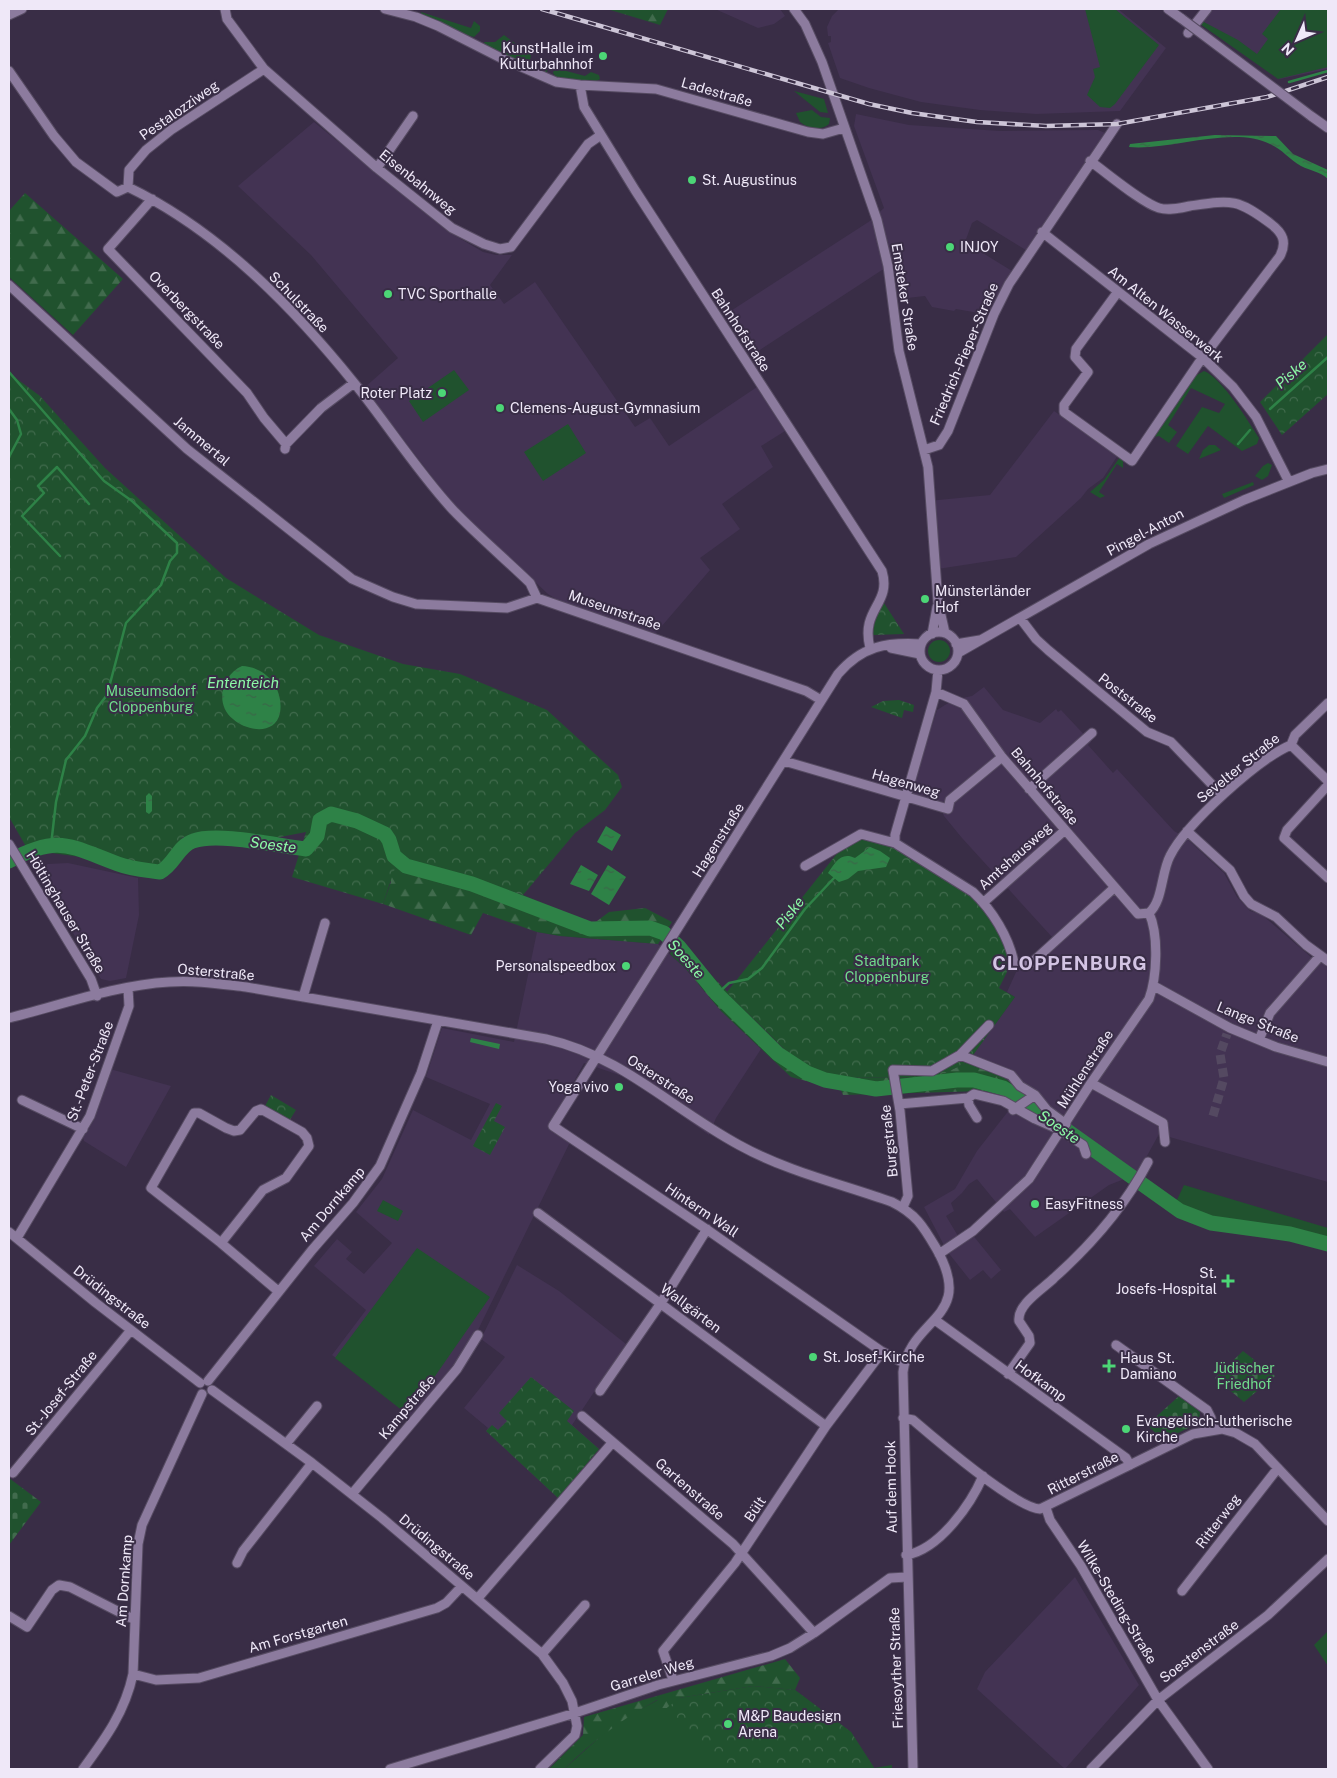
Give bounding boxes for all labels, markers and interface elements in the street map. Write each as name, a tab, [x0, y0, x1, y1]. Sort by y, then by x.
north arrow	[1272, 15, 1322, 65]
place label: KunstHalle im Kulturbahnhof	[499, 40, 593, 72]
text: N	[1278, 40, 1297, 59]
marker: KunstHalle im Kulturbahnhof	[597, 50, 609, 62]
street label: Ladestraße	[680, 74, 755, 110]
street label: Pestalozziweg	[136, 77, 222, 143]
street label: Eisenbahnweg	[376, 146, 460, 218]
place label: St. Augustinus	[702, 172, 797, 188]
marker: St. Augustinus	[686, 174, 698, 186]
place label: INJOY	[960, 239, 999, 255]
marker: INJOY	[944, 241, 956, 253]
street label: Emsteker Straße	[889, 242, 921, 352]
street label: Am Alten Wasserwerk	[1105, 263, 1227, 365]
street label: Overbergstraße	[146, 268, 228, 352]
street label: Schulstraße	[266, 268, 332, 336]
street label: Friedrich-Pieper-Straße	[927, 280, 1001, 428]
street label: Bahnhofstraße	[708, 285, 774, 375]
place label: TVC Sporthalle	[398, 286, 497, 302]
marker: TVC Sporthalle	[382, 288, 394, 300]
water label: Piske	[1271, 355, 1310, 392]
place label: Roter Platz	[360, 385, 432, 401]
marker: Roter Platz	[436, 387, 448, 399]
place label: Clemens-August-Gymnasium	[510, 400, 700, 416]
marker: Clemens-August-Gymnasium	[494, 402, 506, 414]
street label: Jammertal	[171, 413, 233, 469]
street label: Pingel-Anton	[1104, 505, 1186, 559]
place label: Münsterländer Hof	[935, 583, 1031, 615]
street label: Museumstraße	[566, 587, 664, 633]
marker: Münsterländer Hof	[919, 593, 931, 605]
street label: Poststraße	[1095, 670, 1161, 726]
water label: Ententeich	[207, 674, 279, 691]
park label: Museumsdorf Cloppenburg	[106, 683, 197, 715]
street label: Sevelter Straße	[1194, 730, 1283, 806]
street label: Bahnhofstraße	[1008, 744, 1082, 828]
street label: Hagenweg	[870, 766, 942, 800]
street label: Hagenstraße	[689, 800, 747, 880]
street label: Amtshausweg	[975, 819, 1055, 893]
water label: Soeste	[249, 833, 297, 856]
street label: Höltinghauser Straße	[23, 848, 109, 976]
water label: Piske	[772, 893, 807, 932]
water label: Soeste	[664, 936, 708, 982]
district label: CLOPPENBURG	[992, 952, 1148, 974]
park label: Stadtpark Cloppenburg	[845, 953, 930, 985]
place label: Personalspeedbox	[496, 958, 616, 974]
marker: Personalspeedbox	[620, 960, 632, 972]
street label: Osterstraße	[177, 961, 255, 983]
street label: Lange Straße	[1215, 998, 1301, 1046]
street label: St.-Peter-Straße	[64, 1019, 116, 1123]
street label: Mühlenstraße	[1054, 1027, 1116, 1111]
street label: Osterstraße	[624, 1051, 698, 1107]
place label: Yoga vivo	[549, 1079, 609, 1095]
marker: Yoga vivo	[613, 1081, 625, 1093]
street label: Burgstraße	[877, 1104, 901, 1178]
water label: Soeste	[1035, 1106, 1083, 1147]
street label: Am Dornkamp	[296, 1163, 368, 1245]
street label: Hinterm Wall	[662, 1180, 742, 1240]
place label: EasyFitness	[1045, 1196, 1123, 1212]
marker: EasyFitness	[1029, 1198, 1041, 1210]
street label: Drüdingstraße	[70, 1262, 154, 1332]
place label: St. Josefs-Hospital	[1116, 1265, 1217, 1297]
marker: St. Josefs-Hospital	[1221, 1274, 1235, 1288]
street label: Wallgärten	[658, 1280, 724, 1336]
street label: St.-Josef-Straße	[22, 1347, 100, 1439]
place label: St. Josef-Kirche	[823, 1349, 925, 1365]
place label: Haus St. Damiano	[1120, 1350, 1177, 1382]
marker: St. Josef-Kirche	[807, 1351, 819, 1363]
street label: Hofkamp	[1012, 1357, 1070, 1405]
marker: Haus St. Damiano	[1102, 1359, 1116, 1373]
park label: Jüdischer Friedhof	[1213, 1360, 1275, 1392]
street label: Kampstraße	[375, 1372, 439, 1442]
place label: Evangelisch-lutherische Kirche	[1136, 1413, 1292, 1445]
marker: Evangelisch-lutherische Kirche	[1120, 1423, 1132, 1435]
street label: Auf dem Hook	[882, 1440, 900, 1534]
street label: Ritterstraße	[1045, 1448, 1121, 1498]
street label: Gartenstraße	[652, 1455, 728, 1523]
street label: Ritterweg	[1192, 1490, 1244, 1551]
street label: Bült	[741, 1493, 769, 1525]
street label: Drüdingstraße	[396, 1511, 478, 1583]
street label: Am Dornkamp	[113, 1534, 135, 1628]
street label: Wilke-Steding-Straße	[1074, 1538, 1160, 1667]
street label: Friesoyther Straße	[886, 1607, 906, 1729]
street label: Am Forstgarten	[247, 1612, 349, 1656]
street label: Soestenstraße	[1156, 1616, 1242, 1686]
street label: Garreler Weg	[608, 1654, 696, 1694]
place label: M&P Baudesign Arena	[738, 1708, 841, 1740]
marker: M&P Baudesign Arena	[722, 1718, 734, 1730]

